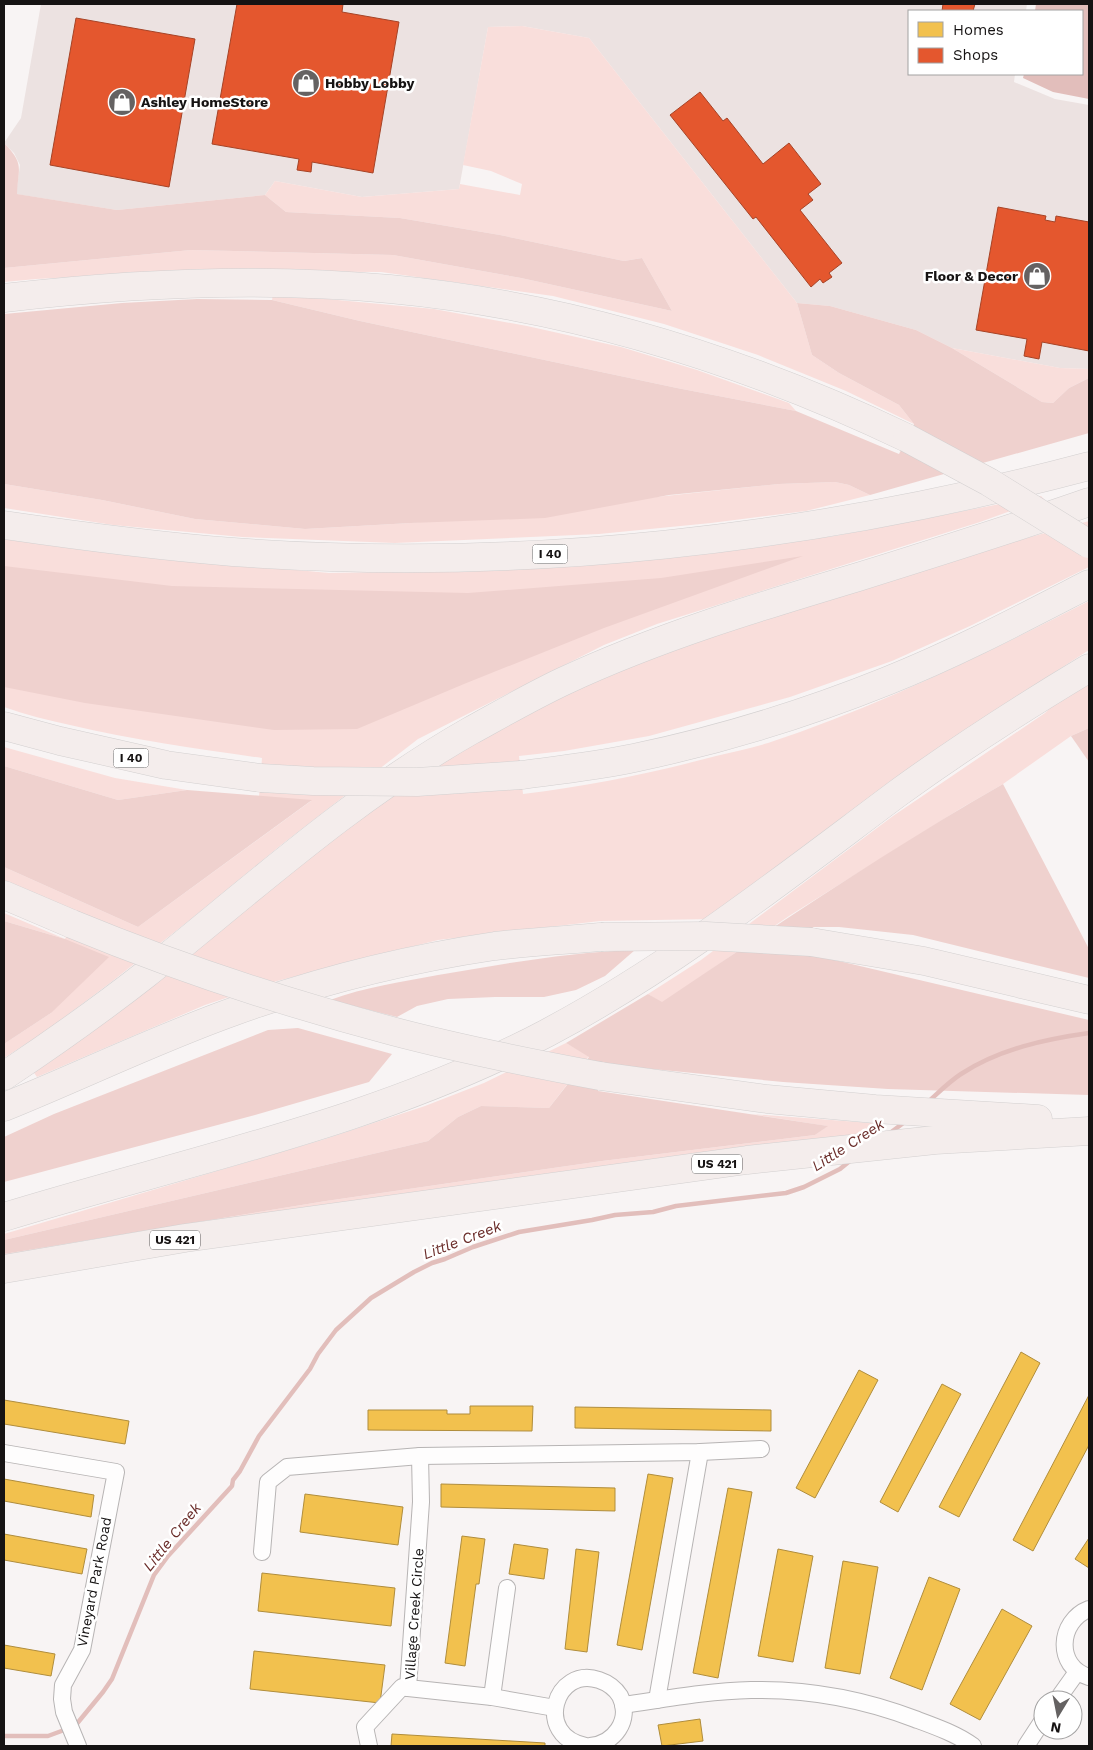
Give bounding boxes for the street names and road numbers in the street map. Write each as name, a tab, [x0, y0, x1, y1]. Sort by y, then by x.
road number: I 40	[532, 544, 568, 564]
road number: I 40	[114, 748, 148, 768]
road number: US 421	[692, 1154, 742, 1174]
road number: US 421	[150, 1230, 200, 1250]
street label: Vineyard Park Road	[74, 1516, 114, 1648]
street label: Village Creek Circle	[401, 1547, 427, 1681]

